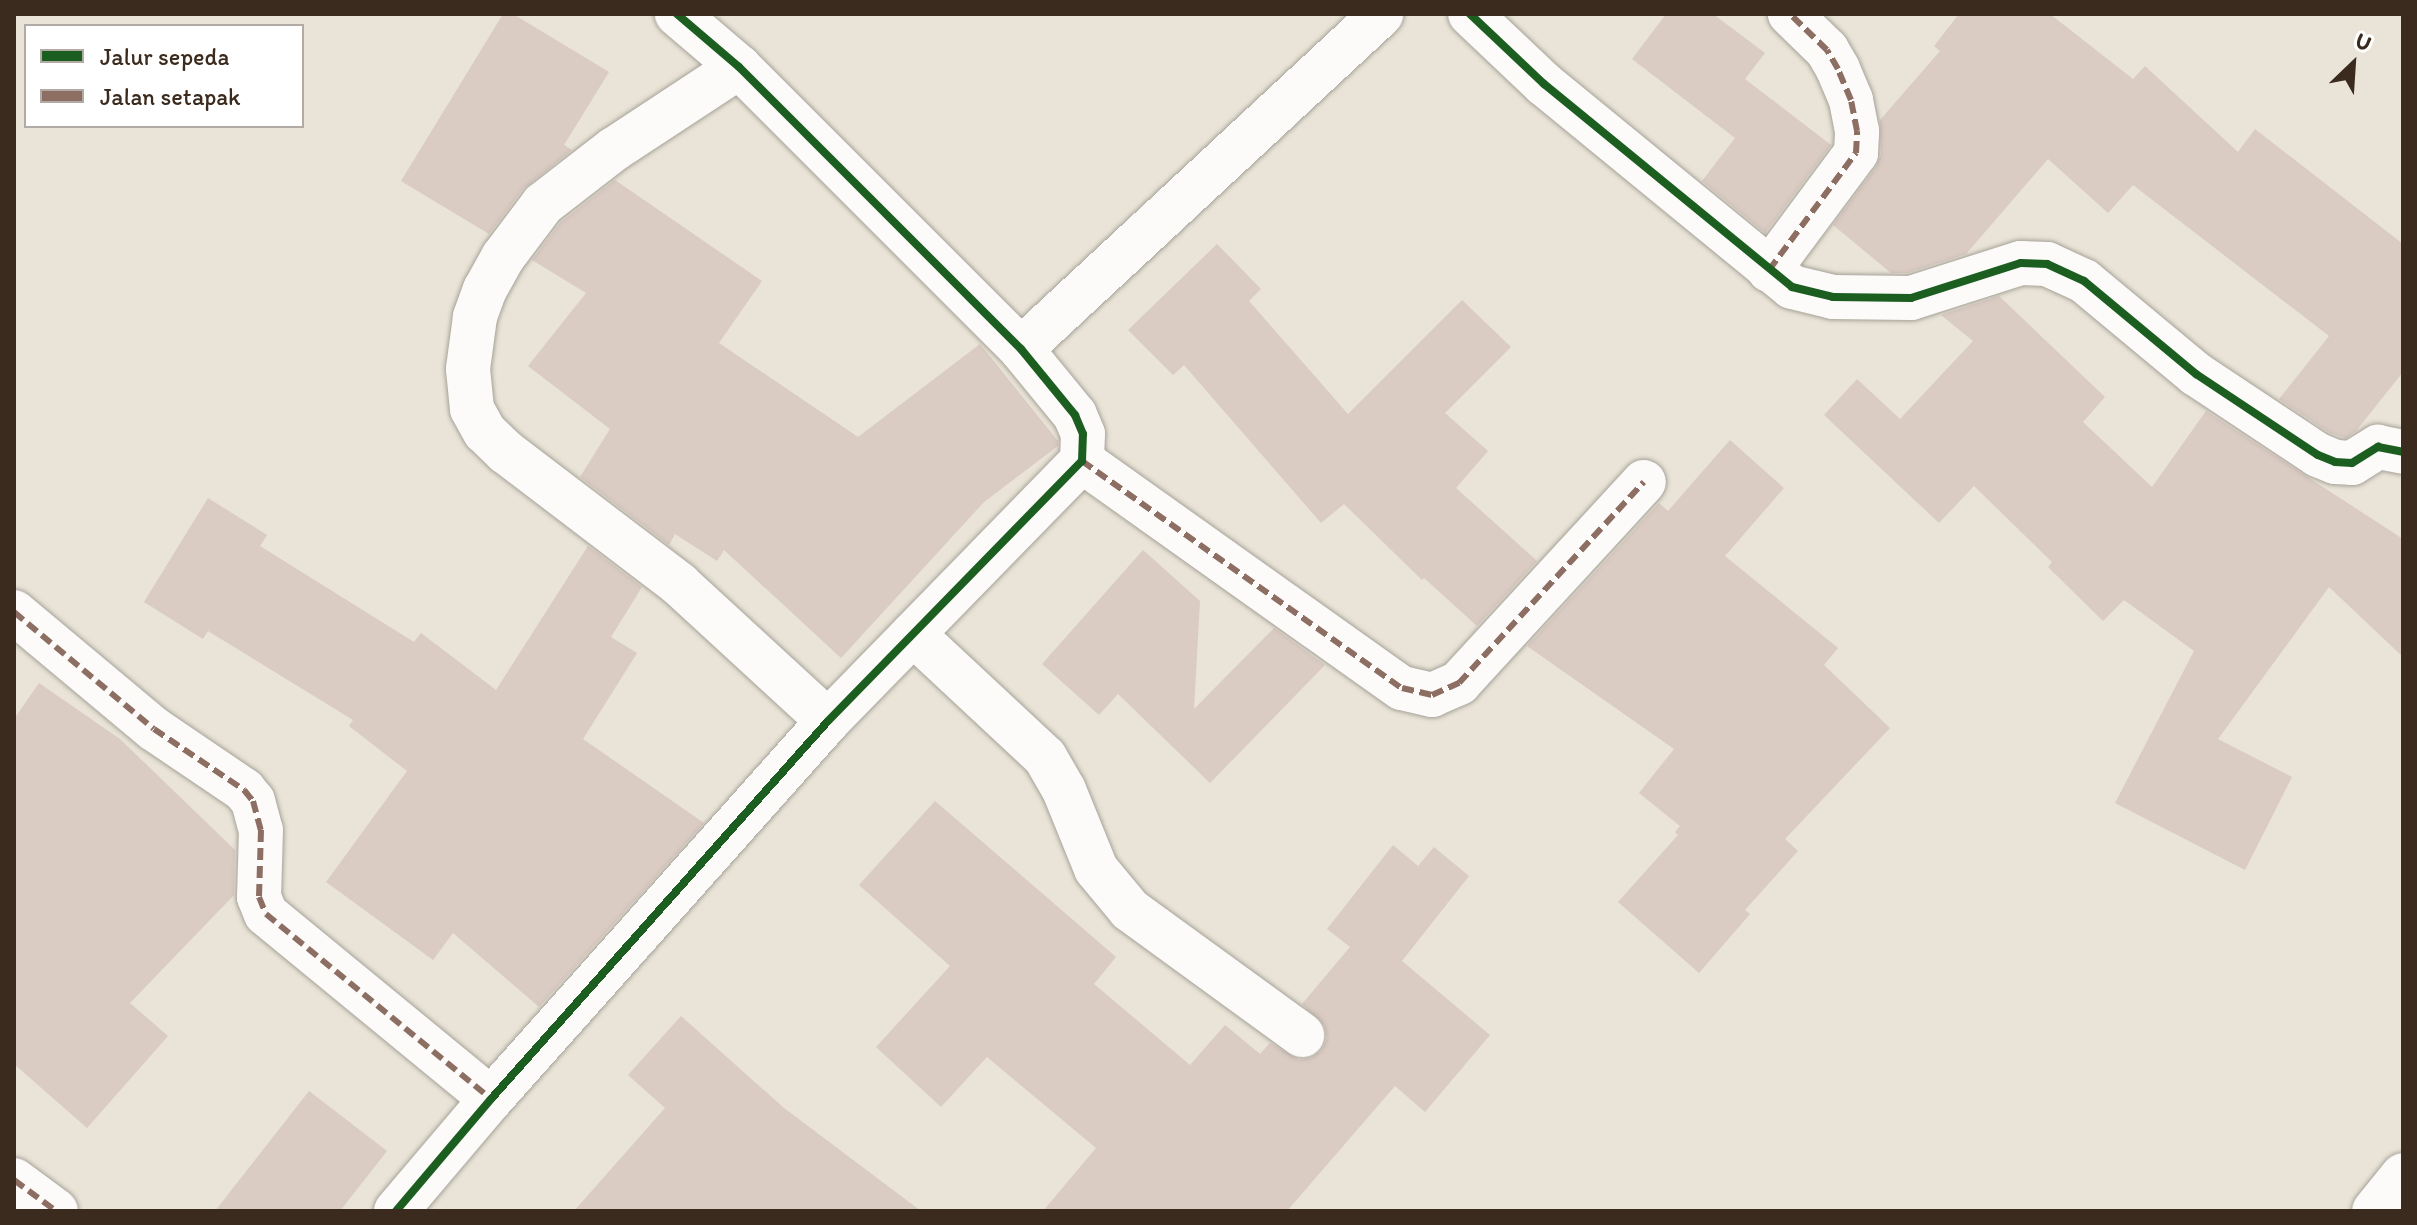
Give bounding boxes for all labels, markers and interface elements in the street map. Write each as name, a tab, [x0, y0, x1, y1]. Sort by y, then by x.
legend	[24, 24, 304, 128]
north arrow	[2313, 24, 2393, 104]
text: U	[2351, 26, 2376, 57]
text: Jalur sepeda	[100, 42, 229, 71]
text: Jalan setapak	[100, 82, 240, 111]

